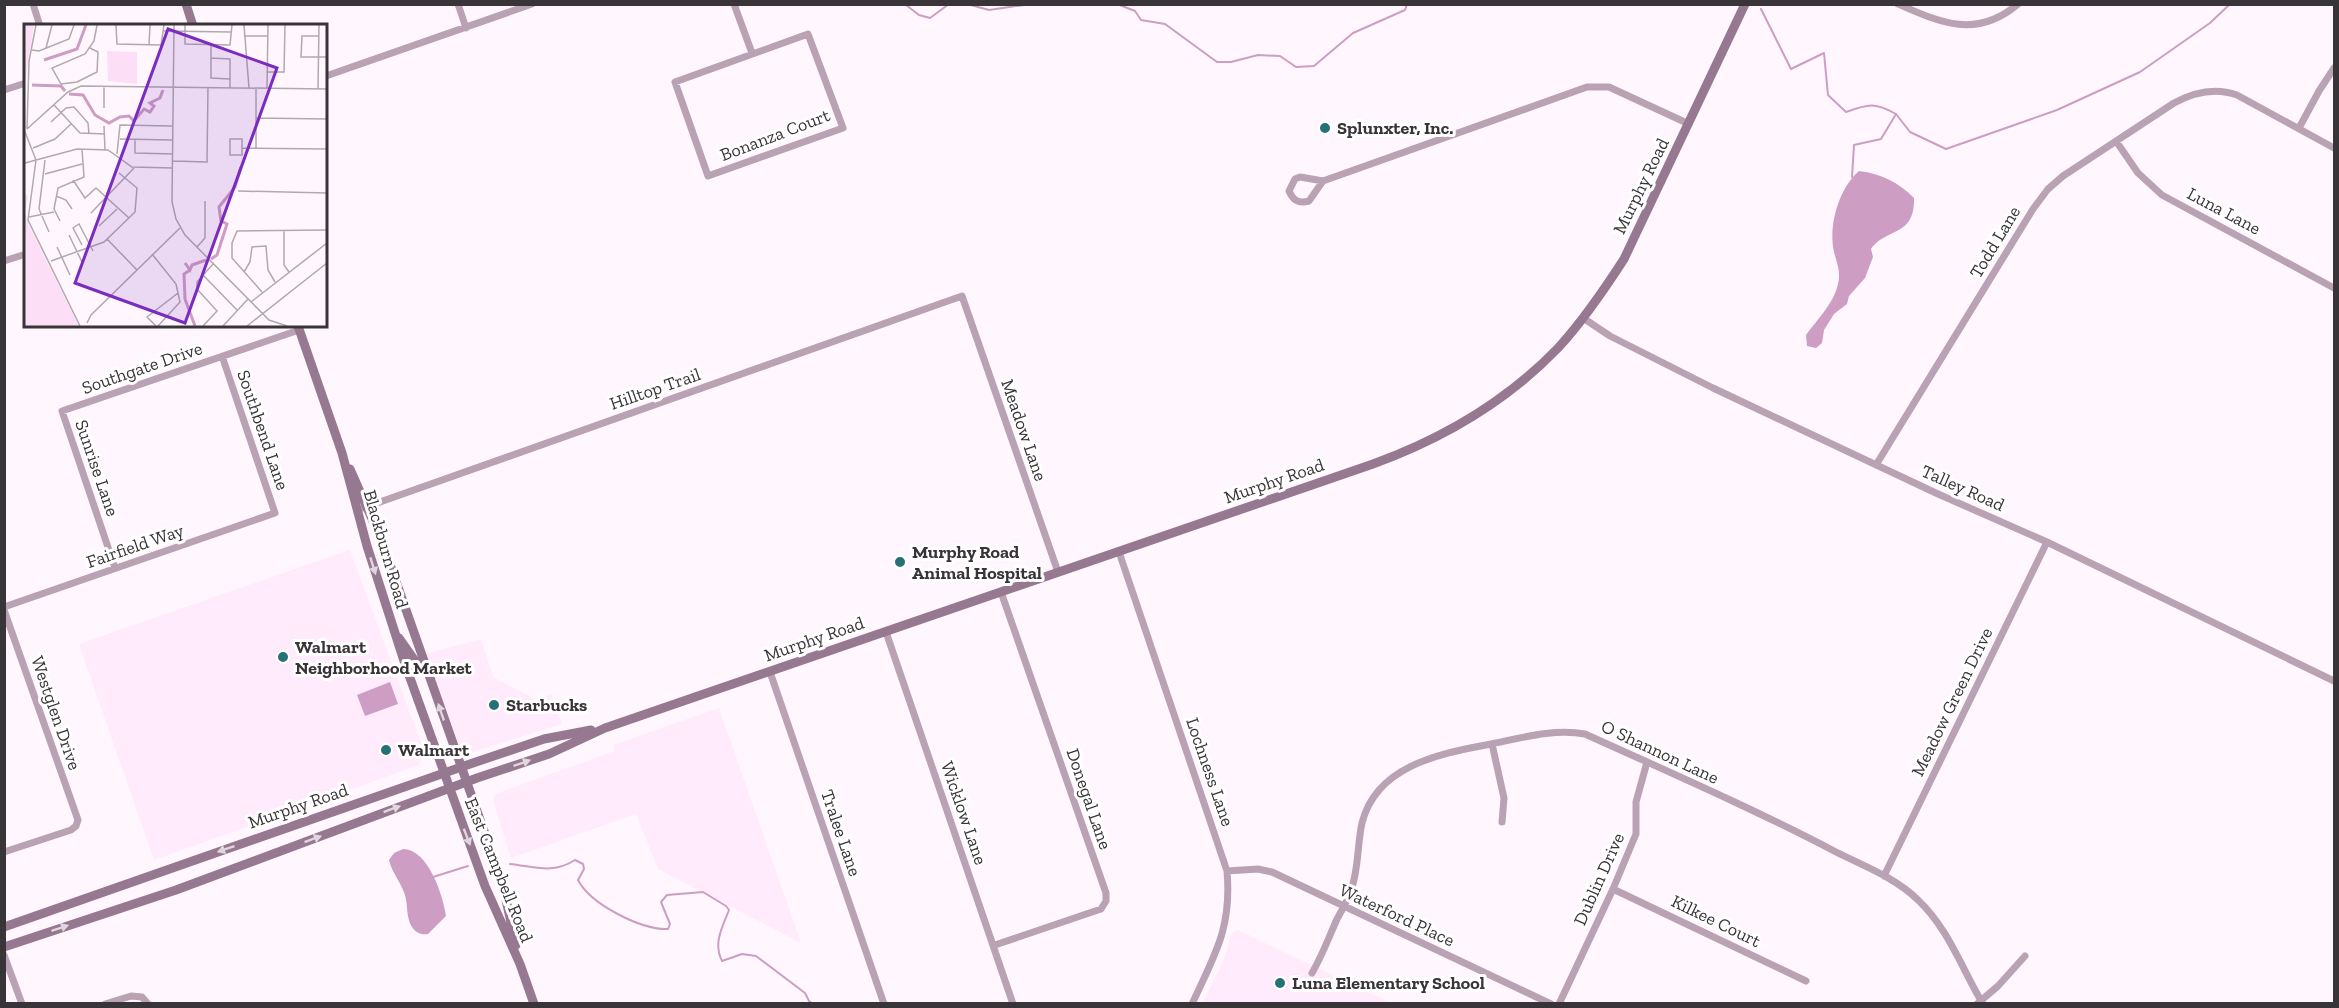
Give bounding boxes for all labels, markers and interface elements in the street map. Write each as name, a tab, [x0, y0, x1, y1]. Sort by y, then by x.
inset map	[24, 24, 327, 327]
street label: Bonanza Court	[717, 104, 833, 166]
place label: Splunxter, Inc.	[1337, 117, 1453, 139]
marker: Splunxter, Inc.	[1318, 121, 1332, 135]
street label: Murphy Road	[1608, 134, 1674, 238]
street label: Luna Lane	[2183, 182, 2265, 240]
street label: Todd Lane	[1965, 202, 2025, 282]
street label: Southgate Drive	[79, 337, 205, 399]
street label: Hilltop Trail	[607, 363, 704, 415]
street label: Southbend Lane	[232, 367, 294, 493]
street label: Meadow Lane	[996, 376, 1052, 484]
street label: Sunrise Lane	[70, 417, 124, 519]
street label: Murphy Road	[1221, 454, 1327, 508]
street label: Talley Road	[1918, 460, 2008, 516]
street label: Blackburn Road	[359, 487, 413, 611]
street label: Fairfield Way	[83, 519, 187, 573]
place label: Murphy Road Animal Hospital	[912, 541, 1042, 584]
marker: Murphy Road Animal Hospital	[893, 555, 907, 569]
one-way arrow	[369, 557, 378, 575]
street label: Murphy Road	[761, 612, 867, 666]
street label: Meadow Green Drive	[1906, 624, 1998, 780]
place label: Walmart Neighborhood Market	[295, 636, 473, 679]
marker: Walmart Neighborhood Market	[276, 650, 290, 664]
street label: Westglen Drive	[26, 653, 86, 773]
place label: Starbucks	[506, 694, 587, 716]
marker: Starbucks	[487, 698, 501, 712]
one-way arrow	[436, 702, 445, 720]
street label: Lochness Lane	[1181, 715, 1239, 829]
street label: O Shannon Lane	[1598, 715, 1722, 789]
place label: Walmart	[398, 739, 470, 761]
marker: Walmart	[379, 743, 393, 757]
street label: Donegal Lane	[1061, 746, 1117, 852]
one-way arrow	[513, 758, 531, 767]
street label: Wicklow Lane	[936, 758, 992, 868]
street label: Murphy Road	[245, 779, 351, 833]
street label: Tralee Lane	[816, 787, 866, 879]
street label: East Campbell Road	[460, 794, 538, 946]
one-way arrow	[384, 804, 402, 814]
one-way arrow	[462, 828, 472, 846]
street label: Dublin Drive	[1569, 829, 1629, 929]
one-way arrow	[304, 833, 322, 843]
one-way arrow	[217, 845, 235, 855]
street label: Waterford Place	[1336, 879, 1458, 951]
street label: Kilkee Court	[1668, 890, 1765, 952]
one-way arrow	[51, 923, 69, 933]
place label: Luna Elementary School	[1292, 972, 1485, 994]
marker: Luna Elementary School	[1273, 976, 1287, 990]

